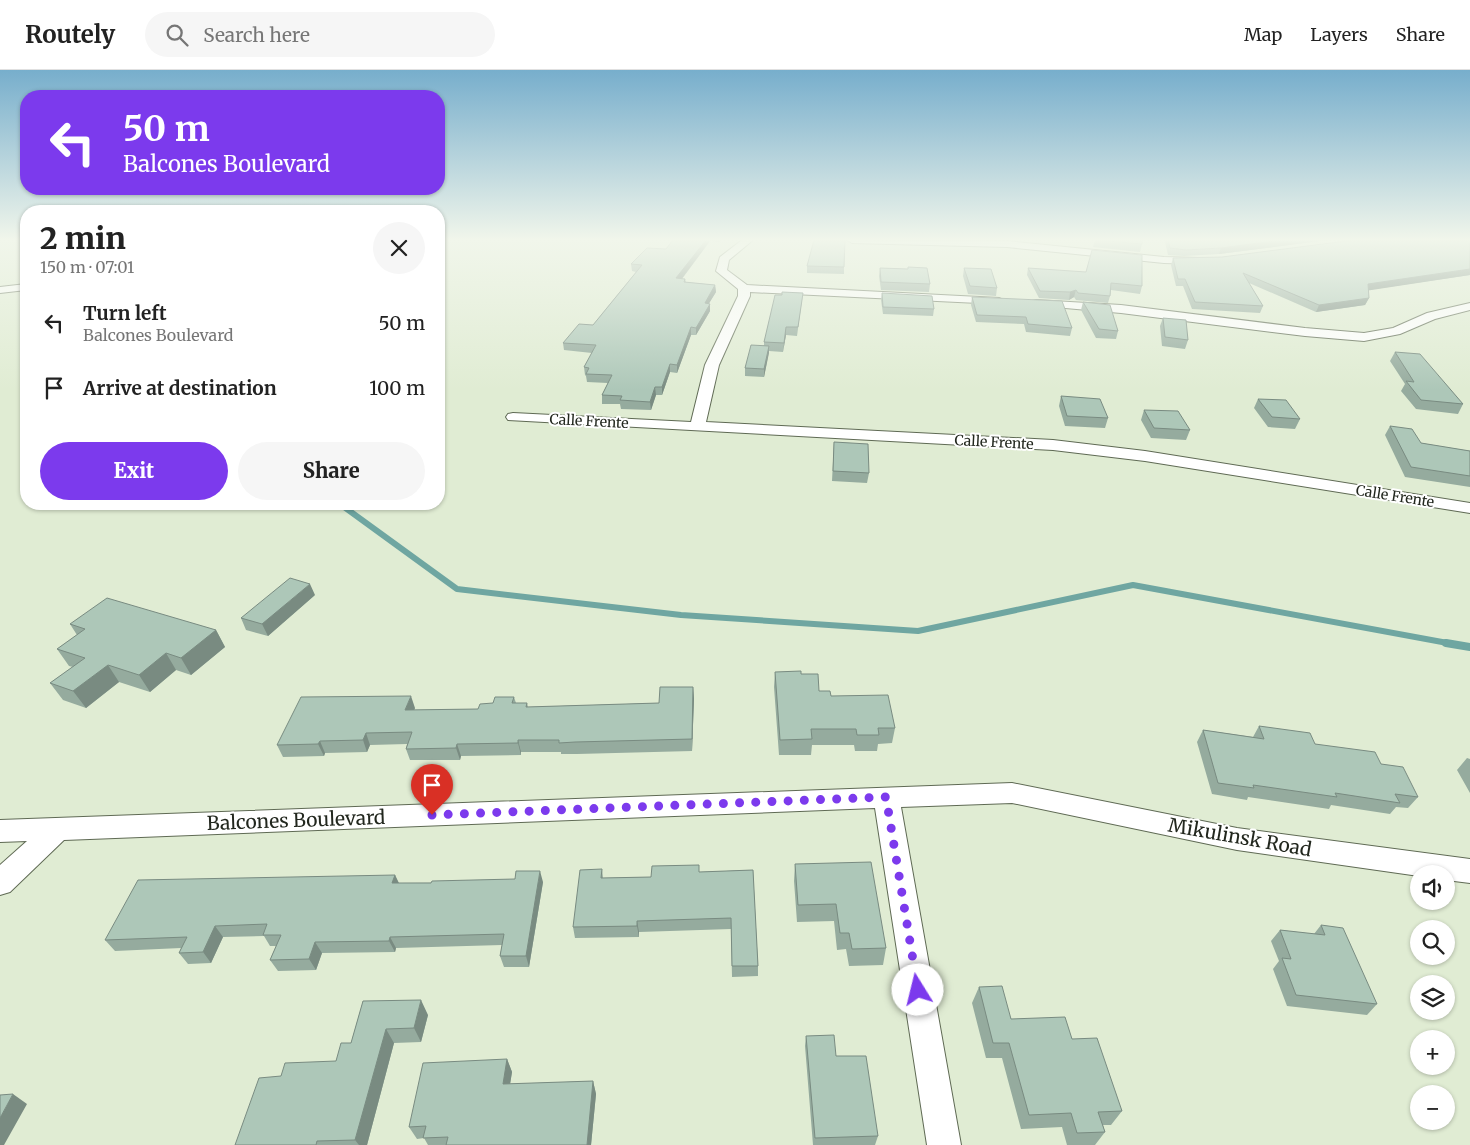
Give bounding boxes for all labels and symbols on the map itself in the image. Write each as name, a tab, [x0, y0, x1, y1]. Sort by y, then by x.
street label: Calle Frente	[549, 410, 629, 432]
street label: Calle Frente	[954, 431, 1034, 453]
street label: Calle Frente	[1355, 481, 1435, 511]
pin	[411, 764, 453, 815]
street label: Balcones Boulevard	[206, 805, 386, 835]
street label: Mikulinsk Road	[1166, 813, 1314, 861]
position arrow	[891, 963, 943, 1015]

